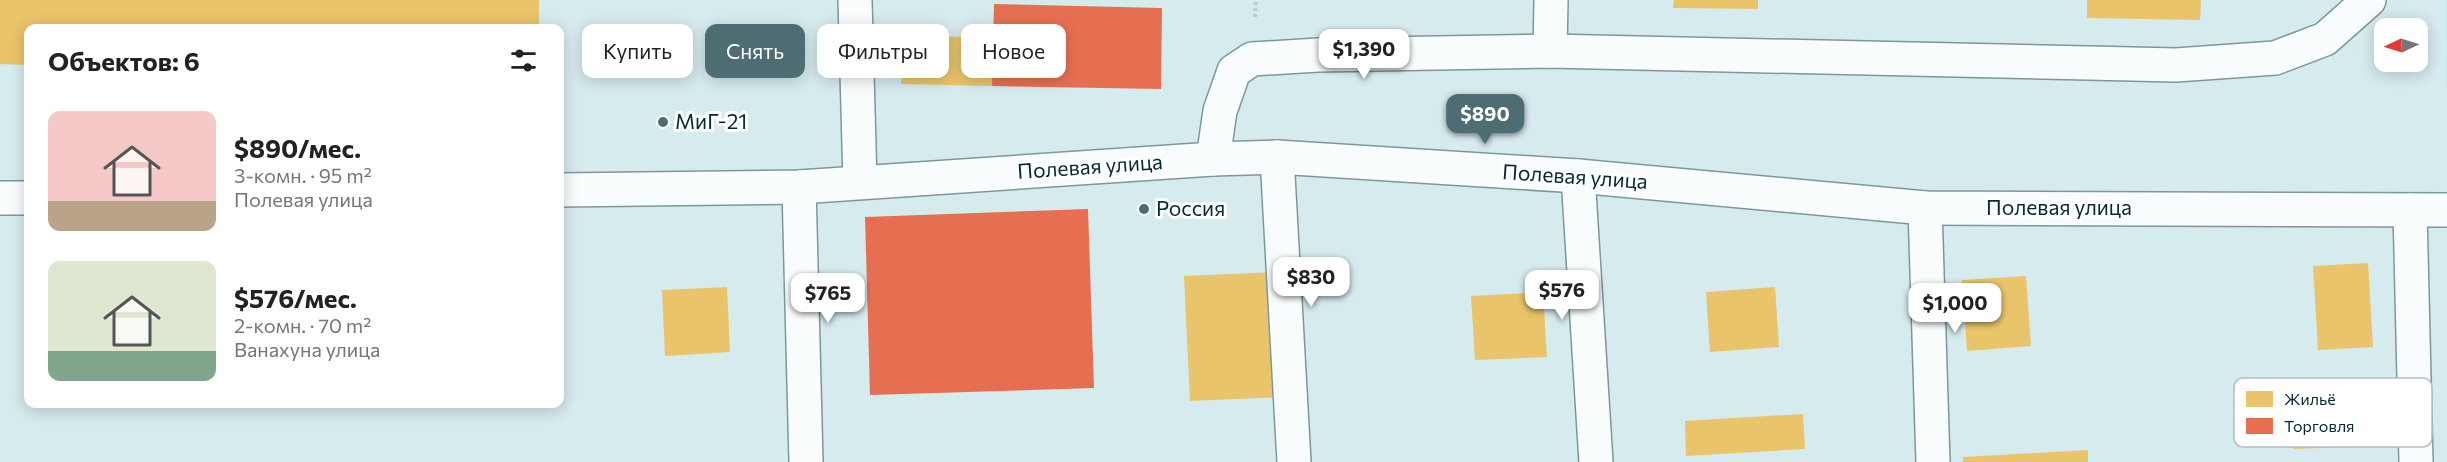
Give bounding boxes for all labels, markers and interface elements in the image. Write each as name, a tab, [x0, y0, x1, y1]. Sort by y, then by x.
north arrow	[2374, 18, 2428, 72]
map controls	[2374, 18, 2428, 72]
chip: Купить	[582, 24, 693, 78]
chip: Снять	[705, 24, 805, 78]
chip: Фильтры	[817, 24, 949, 78]
chip: Новое	[961, 24, 1066, 78]
pin: $1,390	[1315, 29, 1413, 80]
text: $1,390	[1333, 36, 1395, 60]
icon: filters	[507, 44, 540, 77]
text: Объектов: 6	[48, 45, 200, 76]
pin: $890	[1449, 94, 1521, 145]
text: $890	[1460, 101, 1510, 125]
place label: МиГ-21	[675, 108, 747, 133]
marker: МиГ-21	[656, 115, 670, 129]
text: $890/мес.	[234, 132, 361, 163]
icon: home	[96, 135, 168, 207]
street label: Полевая улица	[1016, 148, 1163, 183]
street label: Полевая улица	[1502, 158, 1649, 193]
text: 3-комн. · 95 m²	[234, 163, 372, 187]
text: Полевая улица	[234, 187, 373, 211]
street label: Полевая улица	[1986, 194, 2132, 219]
place label: Россия	[1156, 195, 1225, 220]
marker: Россия	[1137, 202, 1151, 216]
pin: $830	[1275, 257, 1347, 308]
text: $830	[1287, 264, 1335, 288]
pin: $576	[1526, 270, 1598, 321]
pin: $765	[792, 273, 864, 324]
text: $576	[1539, 277, 1585, 301]
text: $765	[805, 280, 851, 304]
text: $576/мес.	[234, 282, 357, 313]
pin: $1,000	[1906, 283, 2004, 334]
icon: home	[96, 285, 168, 357]
text: $1,000	[1922, 290, 1988, 314]
text: 2-комн. · 70 m²	[234, 313, 371, 337]
text: Ванахуна улица	[234, 337, 380, 361]
legend	[2234, 378, 2432, 447]
text: Жильё	[2284, 389, 2336, 408]
text: Торговля	[2284, 416, 2355, 435]

